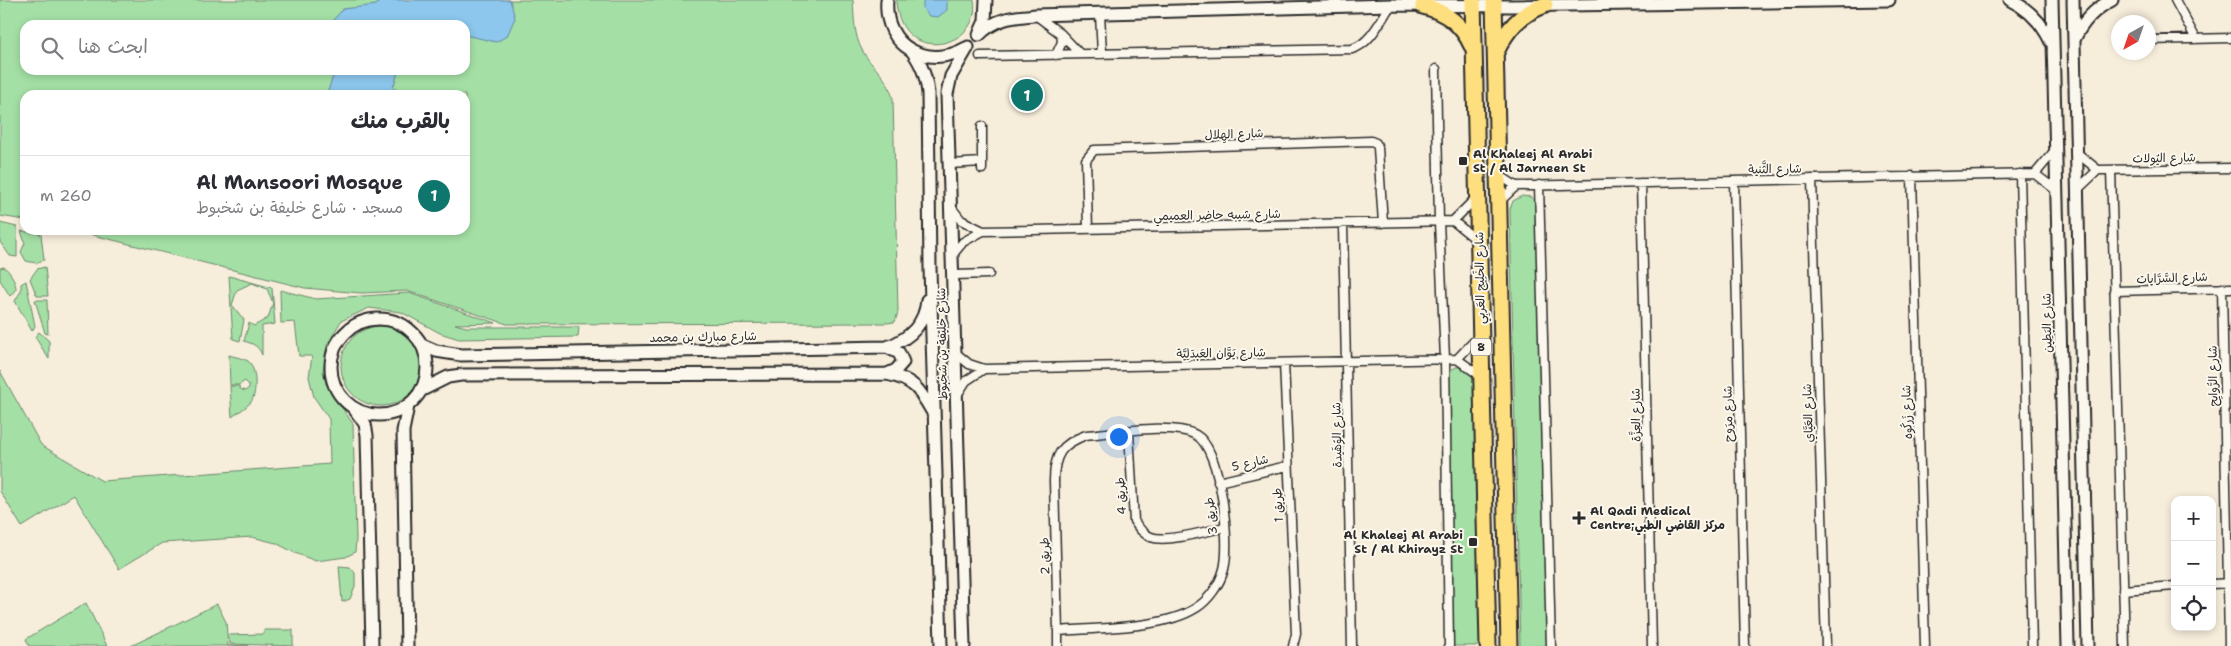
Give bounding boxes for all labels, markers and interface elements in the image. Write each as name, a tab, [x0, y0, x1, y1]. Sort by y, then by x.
north arrow	[2111, 15, 2156, 60]
search box	[20, 20, 470, 75]
icon: search	[38, 34, 66, 62]
text: ابحث هنا	[78, 34, 148, 59]
pin: 1	[1011, 76, 1043, 114]
text: بالقرب منك	[351, 107, 450, 135]
street label: شارع الهِلال	[1204, 125, 1264, 144]
place label: Al Khaleej Al Arabi St / Al Jarneen St	[1473, 146, 1593, 176]
street label: شارع اليُولات	[2132, 149, 2196, 168]
marker: Al Khaleej Al Arabi St / Al Jarneen St	[1457, 155, 1469, 167]
street label: شارع الثَّنية	[1748, 158, 1802, 178]
text: Al Mansoori Mosque	[196, 170, 403, 195]
text: 260 m	[40, 185, 92, 206]
text: 1	[430, 185, 438, 206]
text: مسجد · شارع خليفة بن شخبوط	[196, 197, 403, 218]
street label: شارع شيبه حاضر العميمي	[1153, 206, 1281, 227]
street label: شارع الخَلِيج العَربِي	[1471, 232, 1492, 324]
street label: شارع السَّرَّايات	[2136, 269, 2208, 288]
street label: شارع خليفة بن شخبوط	[933, 288, 952, 400]
street label: شارع البَطِين	[2038, 293, 2057, 353]
street label: شارع مبارك بن محمد	[649, 328, 757, 347]
road number: 8	[1471, 338, 1491, 356]
street label: شارع يَوَّان العَبدَلِيَّة	[1176, 344, 1266, 363]
street label: شارع الرُّوايِح	[2204, 345, 2223, 407]
street label: شارع العَيَّاي	[1799, 383, 1818, 443]
street label: شارع زَركُوه	[1897, 385, 1917, 439]
street label: شارع مرَوح	[1720, 386, 1737, 442]
street label: شارع العِزَّة	[1627, 388, 1645, 442]
street label: شارع الوُهَيدة	[1328, 402, 1347, 468]
your location	[1106, 424, 1132, 450]
street label: شارع 5	[1230, 451, 1270, 476]
street label: طريق 4	[1112, 477, 1130, 515]
street label: طريق 1	[1269, 487, 1287, 523]
street label: طريق 3	[1201, 496, 1221, 536]
map controls	[2171, 496, 2216, 631]
button: +	[2171, 496, 2216, 541]
place label: Al Qadi Medical Centre;مركز القاضي الطبي	[1590, 503, 1725, 536]
marker: Al Qadi Medical Centre;مركز القاضي الطبي	[1572, 511, 1586, 525]
place label: Al Khaleej Al Arabi St / Al Khirayz St	[1344, 527, 1463, 557]
marker: Al Khaleej Al Arabi St / Al Khirayz St	[1467, 536, 1479, 548]
street label: طريق 2	[1037, 537, 1053, 575]
button: −	[2171, 541, 2216, 586]
button: locate	[2171, 586, 2216, 631]

